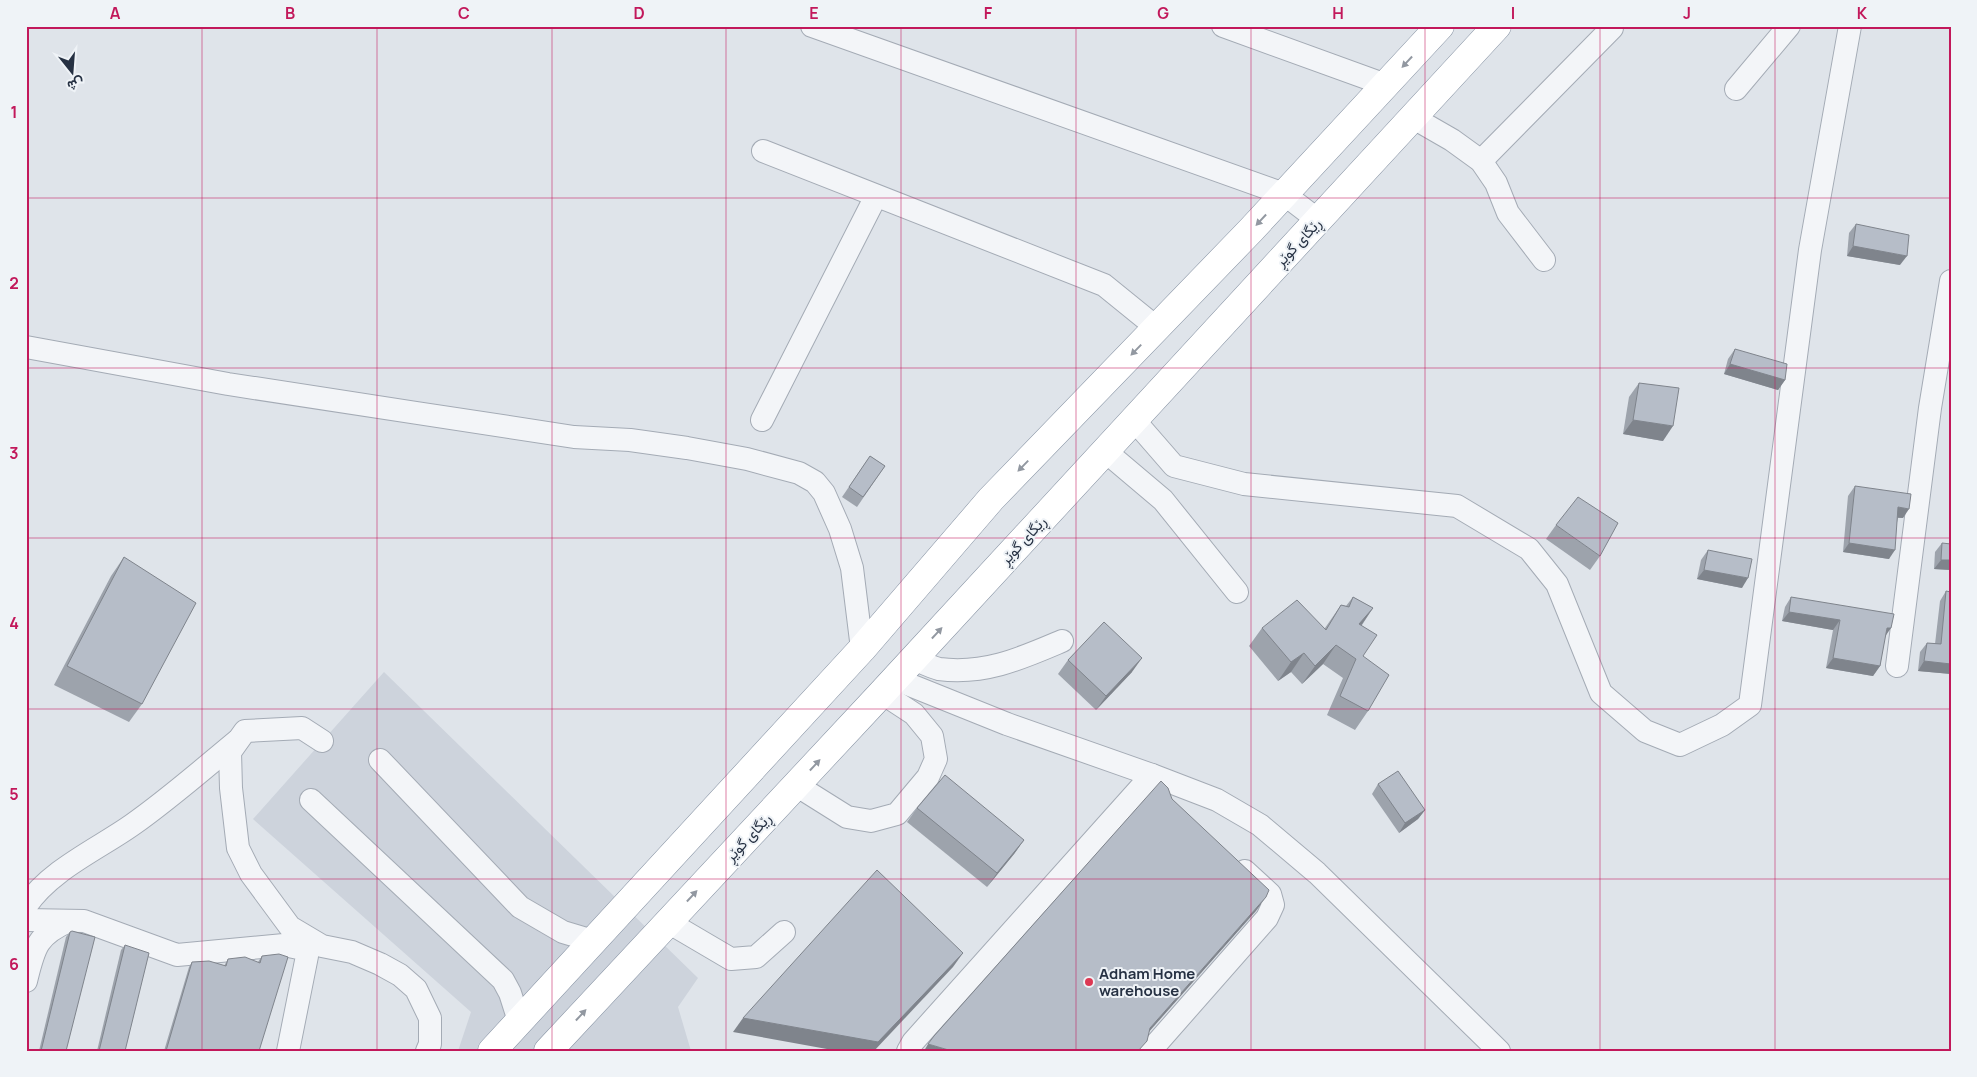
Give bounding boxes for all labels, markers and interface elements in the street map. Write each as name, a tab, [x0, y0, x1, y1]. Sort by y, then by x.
text: A	[110, 2, 121, 24]
text: B	[285, 2, 295, 24]
text: C	[458, 2, 470, 24]
text: D	[633, 2, 645, 24]
text: E	[809, 2, 819, 24]
text: F	[984, 2, 993, 24]
text: G	[1157, 2, 1169, 24]
text: H	[1332, 2, 1344, 24]
text: I	[1511, 2, 1515, 24]
text: J	[1683, 2, 1691, 24]
text: K	[1857, 2, 1868, 24]
north arrow	[48, 48, 98, 98]
one-way arrow	[1401, 56, 1413, 68]
text: ش	[65, 73, 87, 97]
text: 1	[10, 101, 18, 123]
one-way arrow	[1255, 213, 1267, 225]
street label: ڕێگای گوێڕ	[1269, 213, 1327, 273]
text: 2	[9, 272, 19, 294]
one-way arrow	[1130, 343, 1142, 355]
text: 3	[9, 442, 19, 464]
one-way arrow	[1017, 460, 1029, 472]
street label: ڕێگای گوێڕ	[994, 511, 1052, 571]
text: 4	[9, 612, 19, 634]
one-way arrow	[931, 627, 943, 639]
one-way arrow	[809, 759, 821, 771]
text: 5	[9, 783, 19, 805]
street label: ڕێگای گوێڕ	[719, 808, 777, 868]
one-way arrow	[686, 891, 698, 903]
text: 6	[9, 953, 19, 975]
place label: Adham Home warehouse	[1099, 963, 1195, 1001]
marker: Adham Home warehouse	[1083, 976, 1095, 988]
one-way arrow	[575, 1010, 587, 1022]

